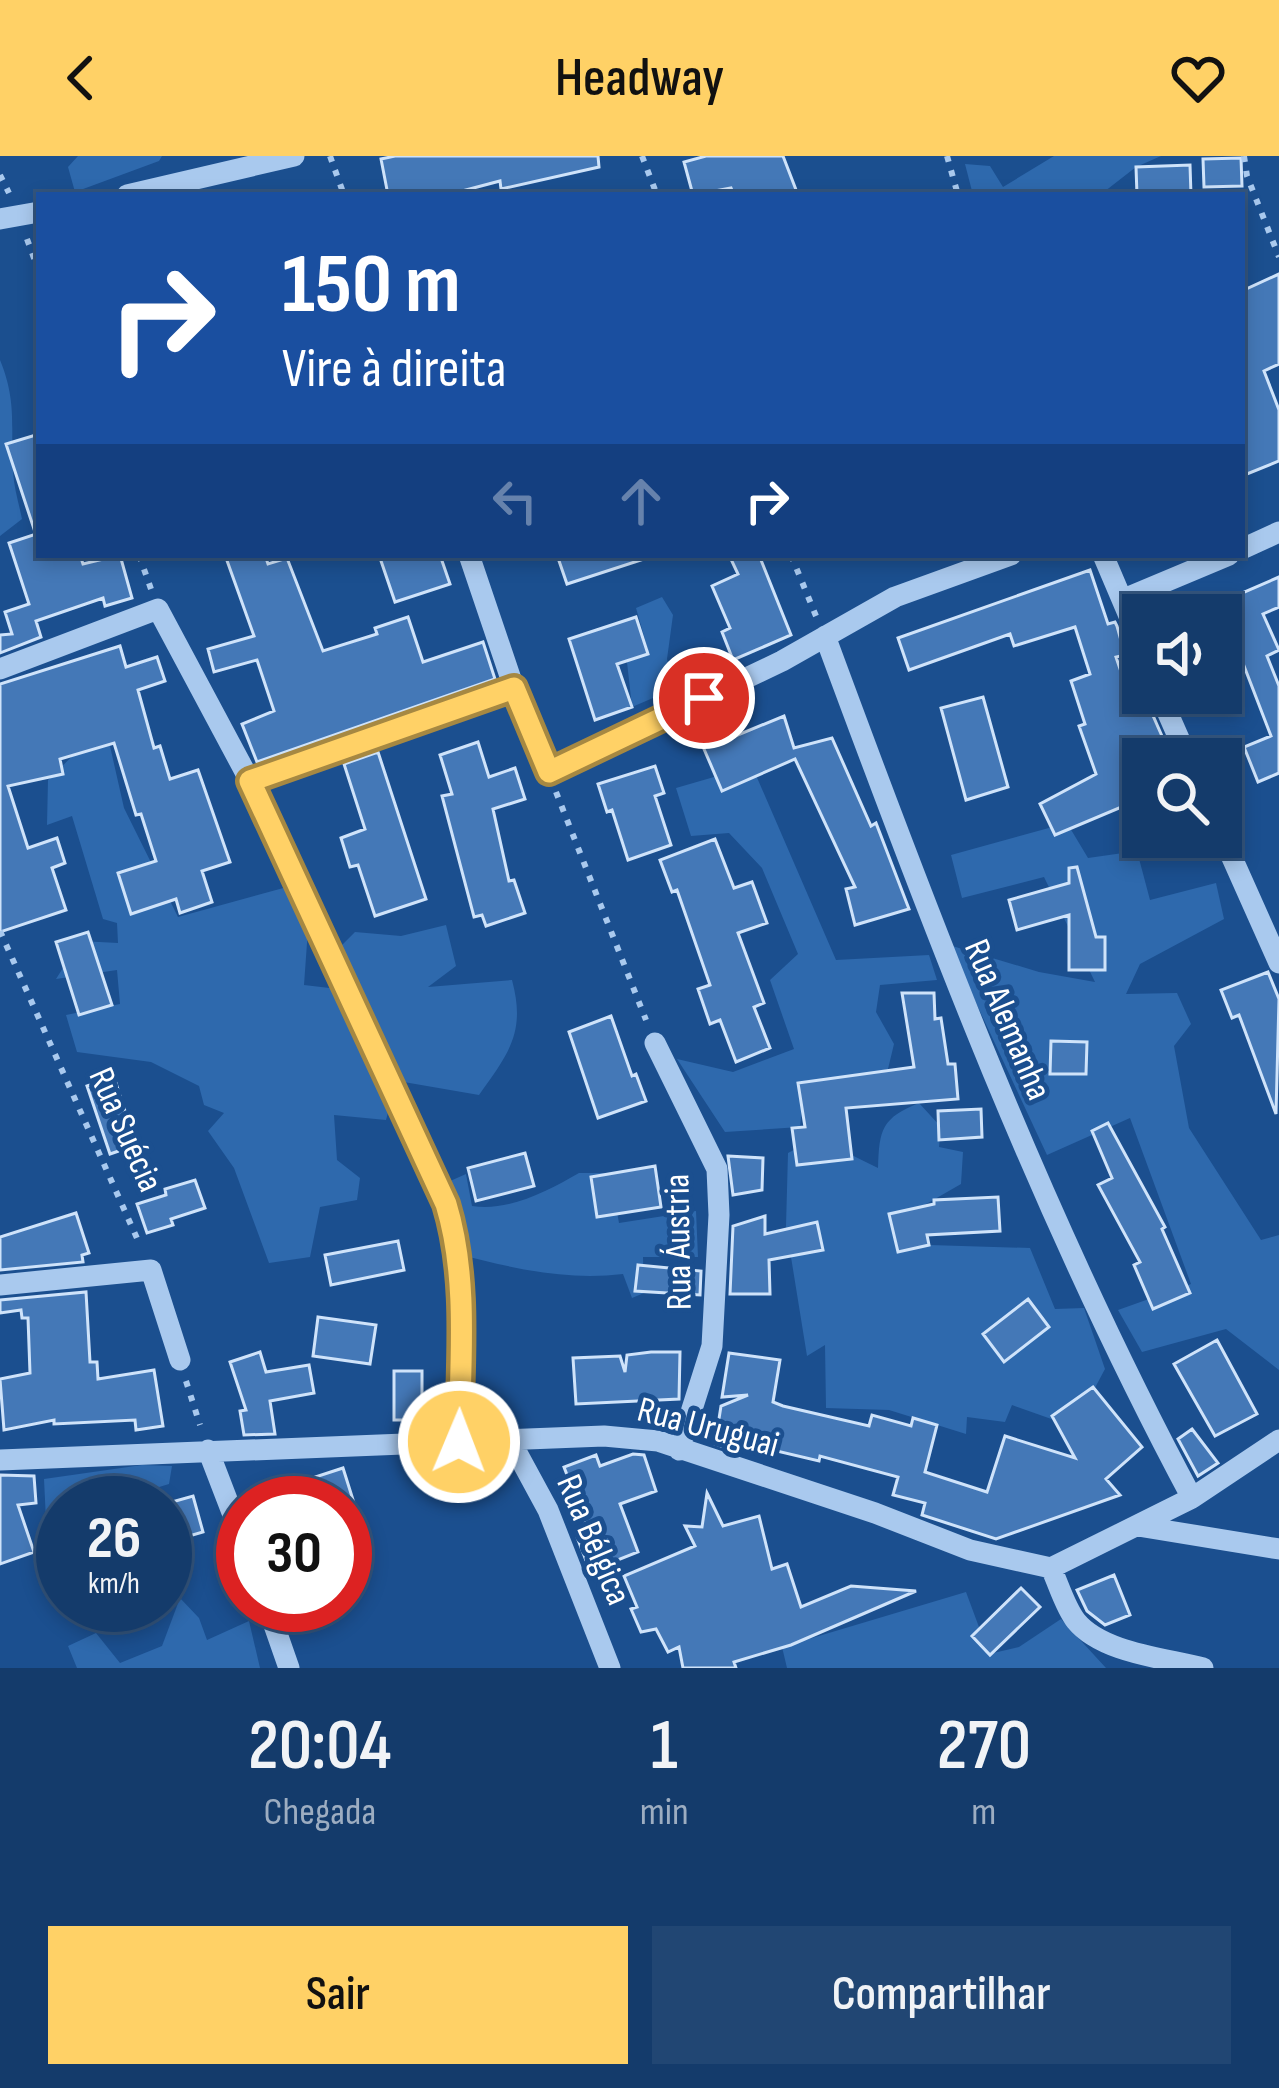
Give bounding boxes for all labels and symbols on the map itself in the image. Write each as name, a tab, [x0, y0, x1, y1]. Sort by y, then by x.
pin	[653, 647, 755, 749]
street label: Rua Alemanha	[954, 933, 1060, 1107]
street label: Rua Suécia	[79, 1061, 171, 1199]
street label: Rua Áustria	[656, 1173, 702, 1311]
position arrow	[396, 1379, 522, 1505]
street label: Rua Uruguai	[633, 1389, 783, 1467]
street label: Rua Bélgica	[546, 1468, 640, 1612]
speed limit sign: 30	[216, 1476, 372, 1632]

